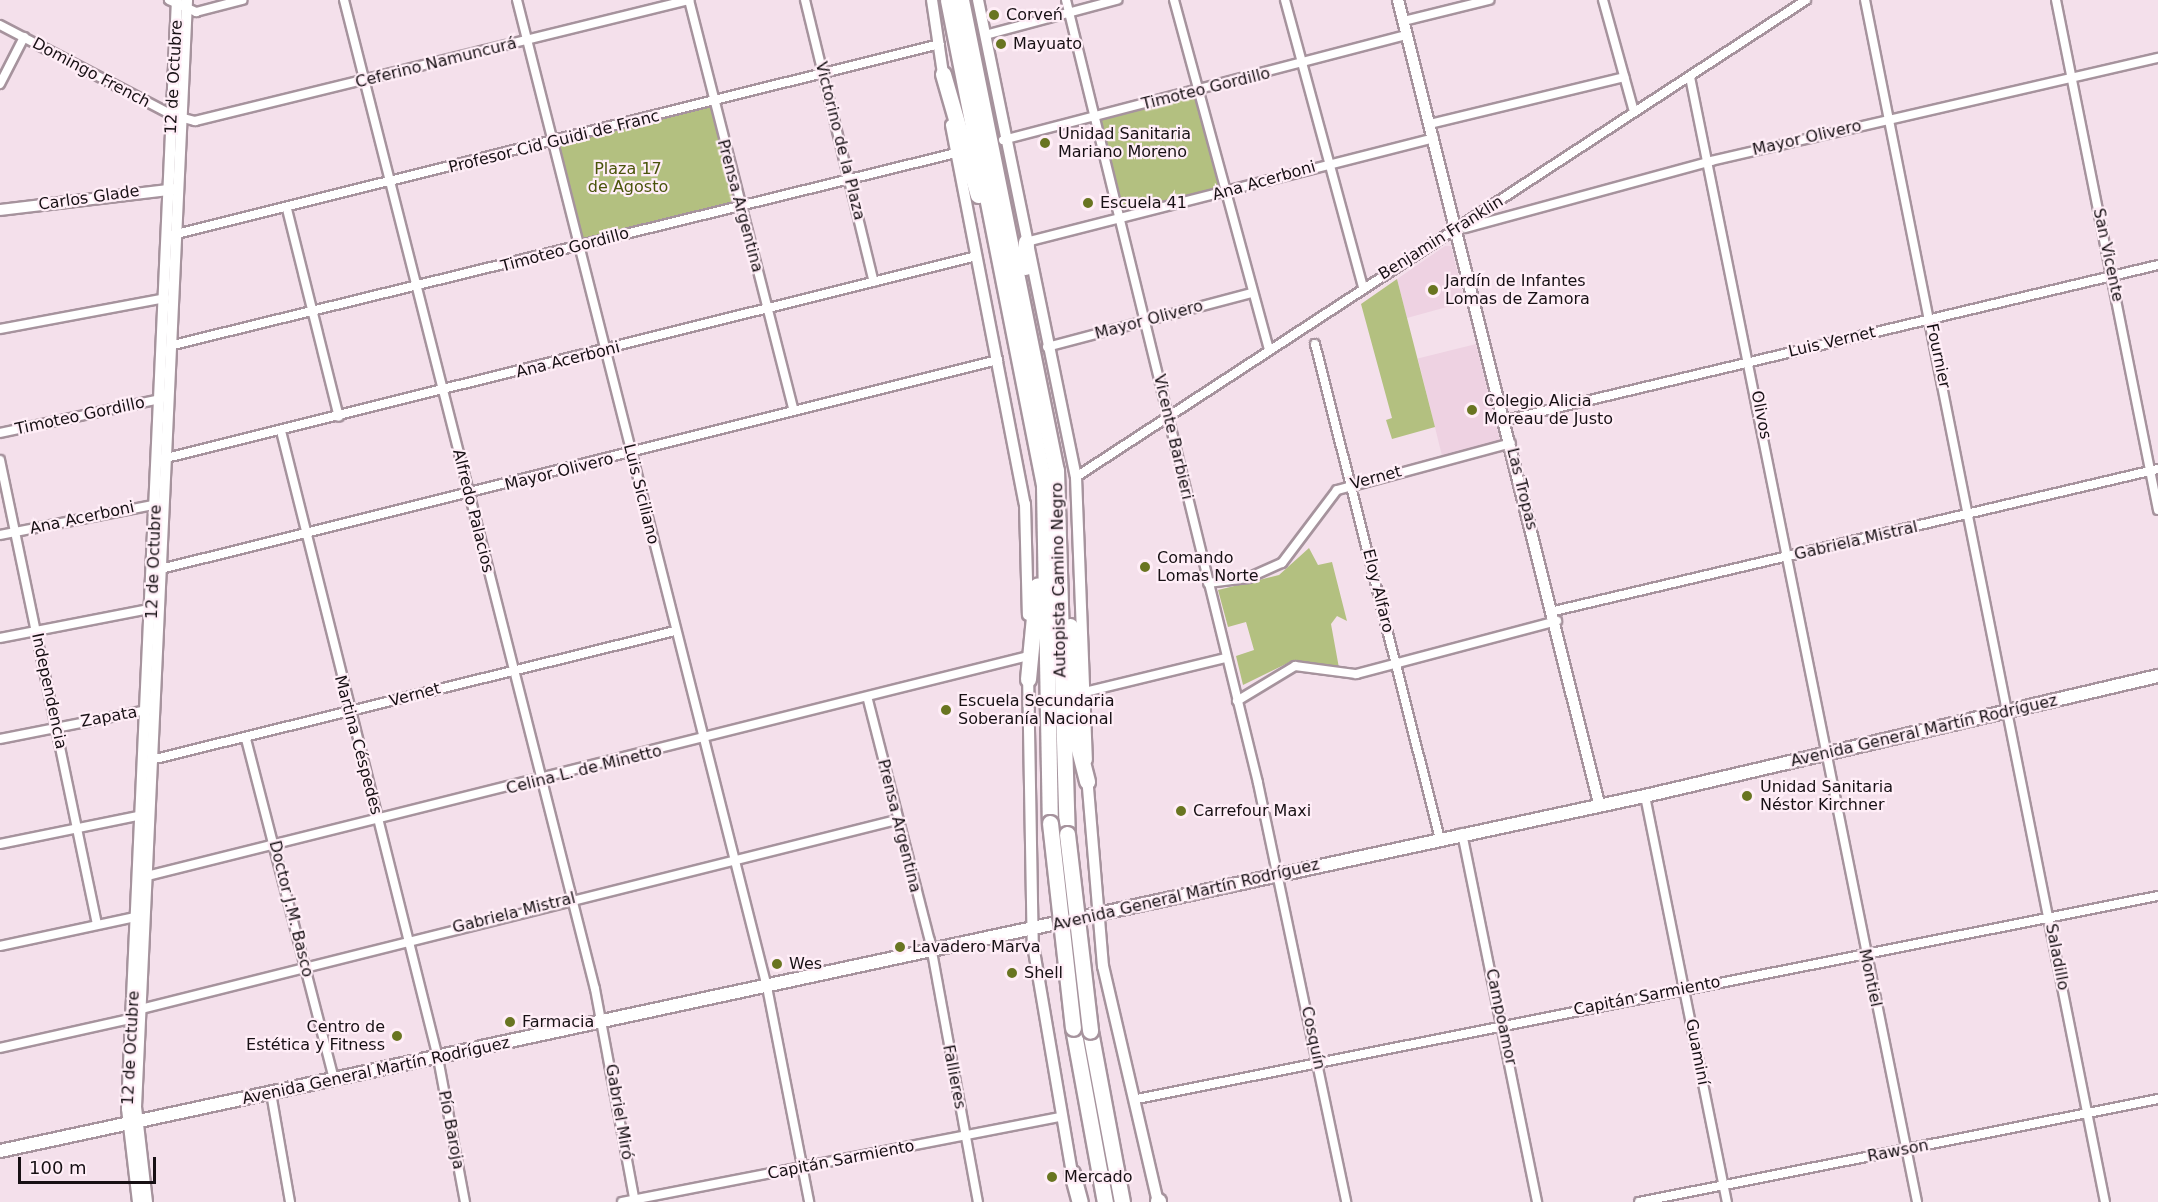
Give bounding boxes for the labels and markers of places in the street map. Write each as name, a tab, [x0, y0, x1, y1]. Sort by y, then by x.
place label: Corveń	[1006, 5, 1063, 25]
marker: Corveń	[987, 8, 1001, 22]
place label: Mayuato	[1013, 34, 1082, 54]
marker: Mayuato	[994, 37, 1008, 51]
place label: Unidad Sanitaria Mariano Moreno	[1058, 124, 1191, 162]
marker: Unidad Sanitaria Mariano Moreno	[1036, 134, 1054, 152]
place label: Escuela 41	[1100, 193, 1187, 213]
marker: Escuela 41	[1081, 196, 1095, 210]
place label: Jardín de Infantes Lomas de Zamora	[1445, 271, 1590, 309]
marker: Jardín de Infantes Lomas de Zamora	[1426, 283, 1440, 297]
place label: Colegio Alicia Moreau de Justo	[1484, 391, 1613, 429]
marker: Colegio Alicia Moreau de Justo	[1465, 403, 1479, 417]
place label: Comando Lomas Norte	[1157, 548, 1259, 586]
marker: Comando Lomas Norte	[1138, 560, 1152, 574]
place label: Escuela Secundaria Soberanía Nacional	[958, 691, 1114, 729]
marker: Escuela Secundaria Soberanía Nacional	[939, 703, 953, 717]
place label: Unidad Sanitaria Néstor Kirchner	[1760, 777, 1893, 815]
marker: Unidad Sanitaria Néstor Kirchner	[1738, 787, 1756, 805]
place label: Carrefour Maxi	[1193, 801, 1311, 821]
marker: Carrefour Maxi	[1174, 804, 1188, 818]
place label: Lavadero Marva	[912, 937, 1041, 957]
marker: Lavadero Marva	[893, 940, 907, 954]
place label: Wes	[789, 954, 822, 974]
marker: Wes	[770, 957, 784, 971]
place label: Shell	[1024, 963, 1063, 983]
marker: Shell	[1005, 966, 1019, 980]
place label: Farmacia	[522, 1012, 594, 1032]
marker: Farmacia	[503, 1015, 517, 1029]
place label: Centro de Estética y Fitness	[246, 1017, 385, 1055]
marker: Centro de Estética y Fitness	[390, 1029, 404, 1043]
place label: Mercado	[1064, 1167, 1132, 1187]
marker: Mercado	[1045, 1170, 1059, 1184]

